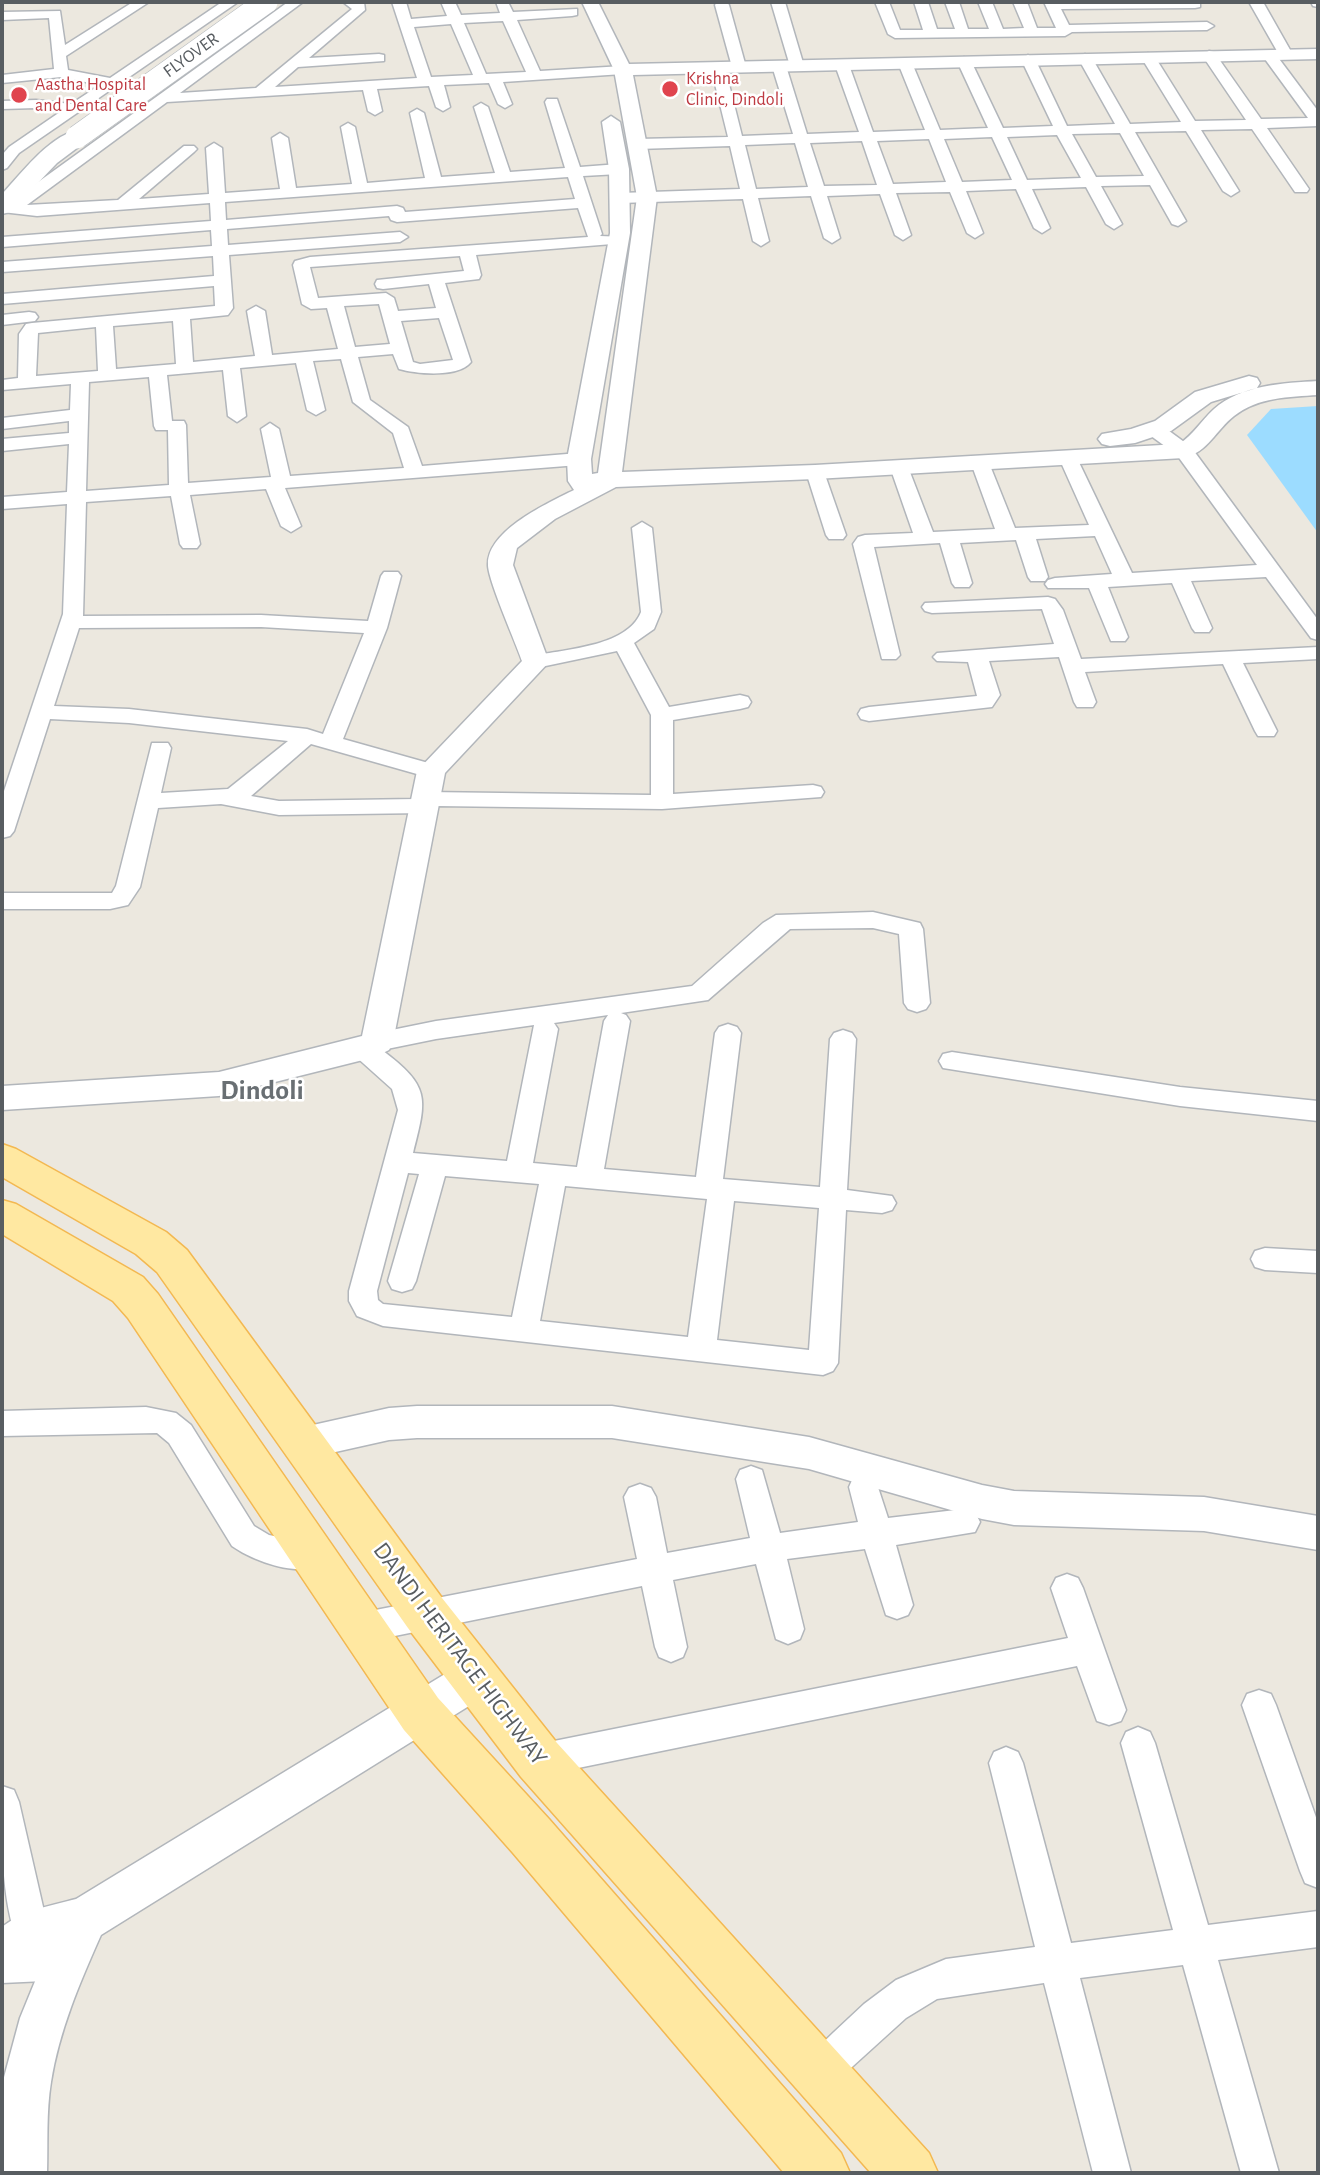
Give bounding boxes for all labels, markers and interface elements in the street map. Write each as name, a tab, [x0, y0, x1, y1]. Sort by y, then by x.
street label: FLYOVER	[159, 28, 223, 82]
place label: Krishna Clinic, Dindoli	[686, 68, 784, 110]
place label: Aastha Hospital and Dental Care	[35, 74, 147, 116]
marker: Krishna Clinic, Dindoli	[660, 79, 680, 99]
marker: Aastha Hospital and Dental Care	[9, 85, 29, 105]
district label: Dindoli	[220, 1074, 304, 1108]
street label: DANDI HERITAGE HIGHWAY	[367, 1537, 553, 1771]

